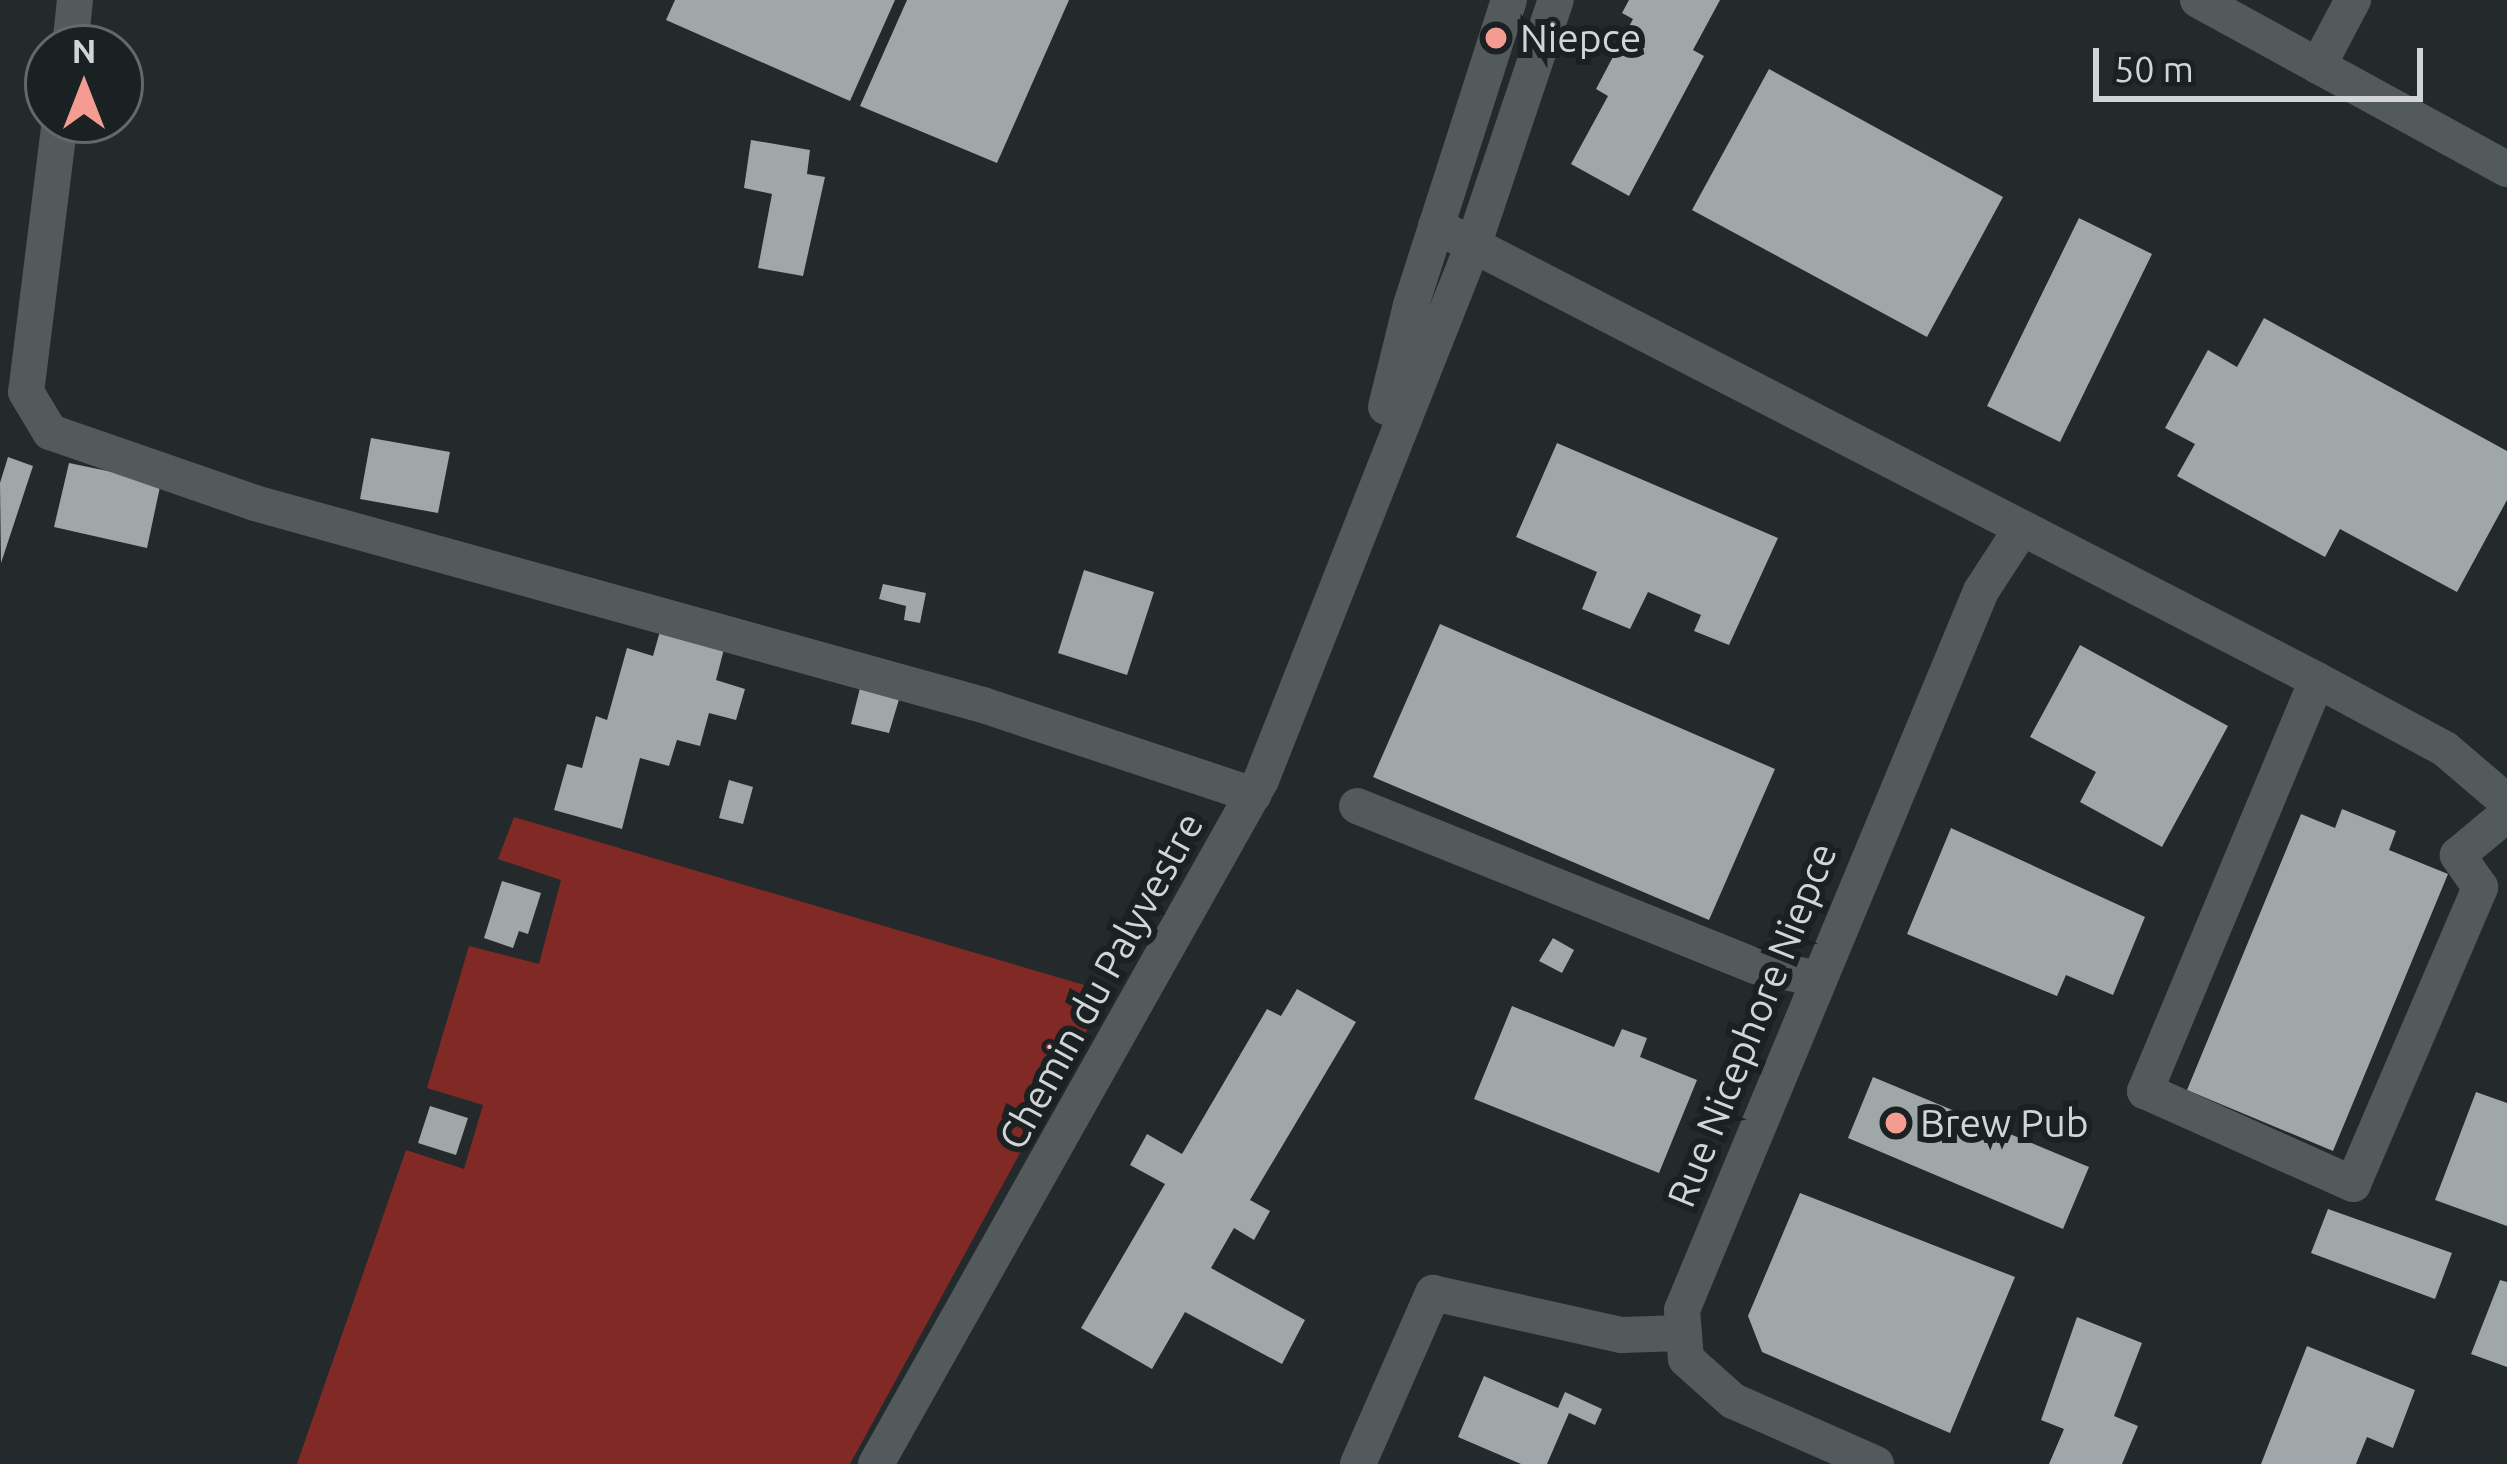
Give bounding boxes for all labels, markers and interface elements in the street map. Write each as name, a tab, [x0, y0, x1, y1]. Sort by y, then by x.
place label: Niepce	[1520, 15, 1641, 61]
north arrow	[24, 24, 144, 144]
scale bar	[2099, 24, 2429, 98]
marker: Niepce	[1483, 25, 1509, 51]
text: N	[72, 32, 96, 69]
text: 50 m	[2114, 48, 2194, 89]
street label: Chemin du Palyvestre	[989, 804, 1213, 1158]
street label: Rue Nicephore Niepce	[1658, 836, 1846, 1214]
place label: Brew Pub	[1920, 1100, 2089, 1146]
marker: Brew Pub	[1883, 1110, 1909, 1136]

